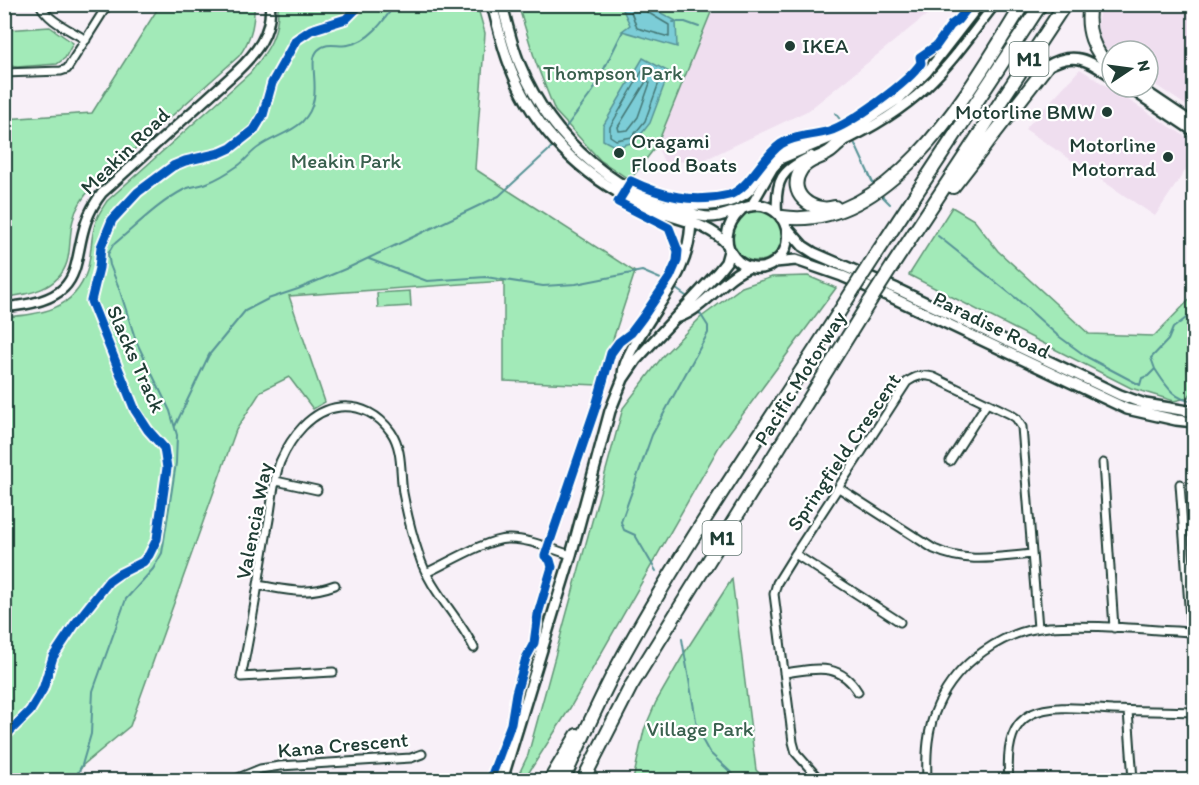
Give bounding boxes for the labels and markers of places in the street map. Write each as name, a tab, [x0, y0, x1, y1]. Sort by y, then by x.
place label: IKEA	[802, 33, 849, 58]
marker: IKEA	[783, 39, 797, 53]
place label: Motorline BMW	[955, 99, 1095, 124]
marker: Motorline BMW	[1100, 105, 1114, 119]
place label: Oragami Flood Boats	[631, 128, 737, 177]
place label: Motorline Motorrad	[1069, 132, 1156, 181]
marker: Oragami Flood Boats	[612, 146, 626, 160]
marker: Motorline Motorrad	[1161, 150, 1175, 164]

